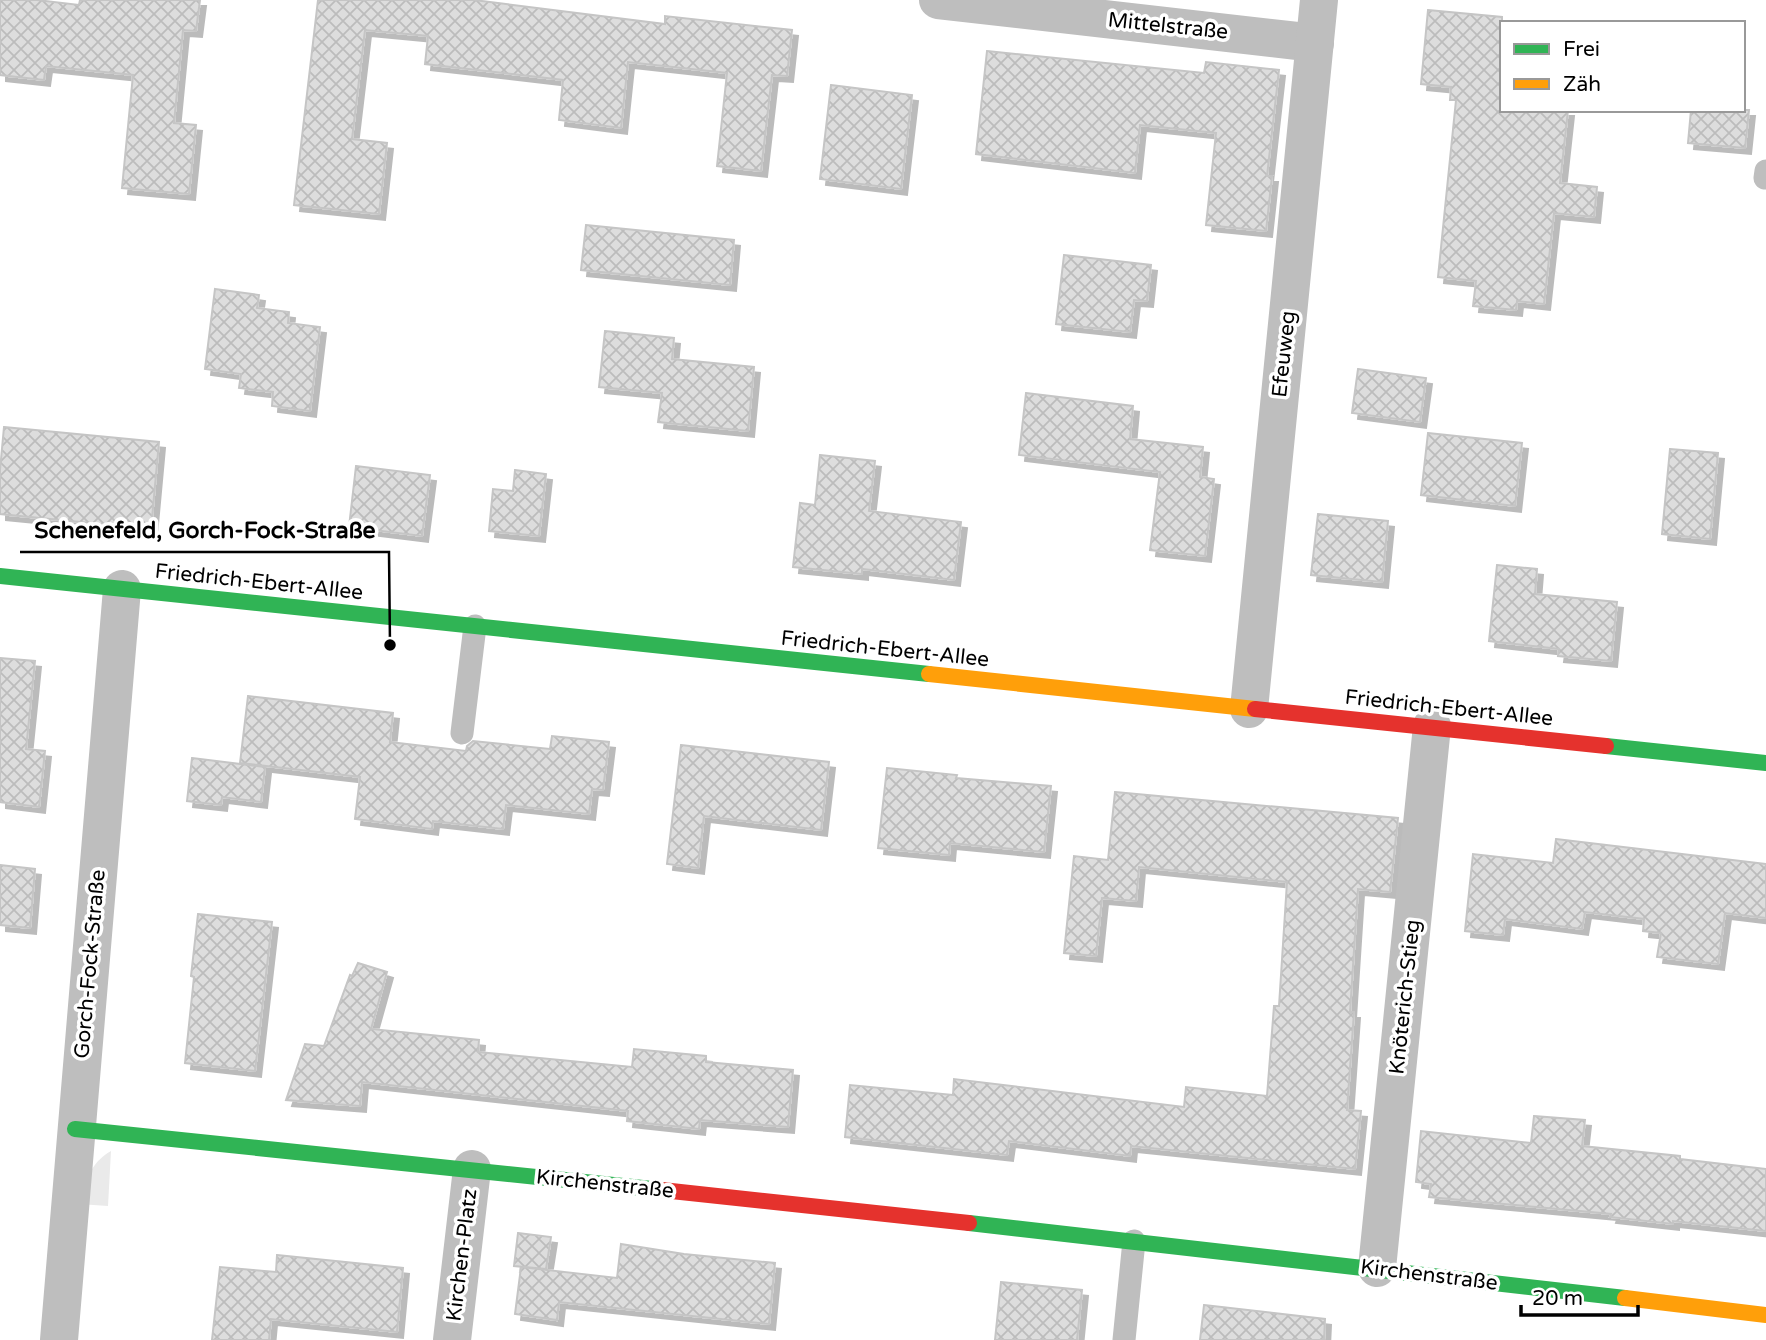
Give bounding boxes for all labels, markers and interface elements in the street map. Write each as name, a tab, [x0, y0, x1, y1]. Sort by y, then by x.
street label: Mittelstraße	[1107, 7, 1230, 45]
legend	[1500, 21, 1745, 112]
text: Frei	[1563, 37, 1600, 62]
text: Zäh	[1563, 72, 1601, 97]
street label: Efeuweg	[1267, 309, 1301, 399]
callout: Schenefeld, Gorch-Fock-Straße	[20, 508, 389, 552]
text: Schenefeld, Gorch-Fock-Straße	[34, 517, 376, 545]
street label: Friedrich-Ebert-Allee	[154, 559, 364, 605]
street label: Friedrich-Ebert-Allee	[780, 626, 990, 672]
street label: Friedrich-Ebert-Allee	[1344, 685, 1554, 731]
street label: Gorch-Fock-Straße	[69, 868, 111, 1059]
street label: Knöterich-Stieg	[1384, 918, 1426, 1076]
street label: Kirchenstraße	[535, 1164, 675, 1204]
street label: Kirchen-Platz	[441, 1187, 483, 1323]
street label: Kirchenstraße	[1359, 1254, 1499, 1296]
scale bar	[1521, 1274, 1638, 1318]
text: 20 m	[1532, 1286, 1583, 1311]

